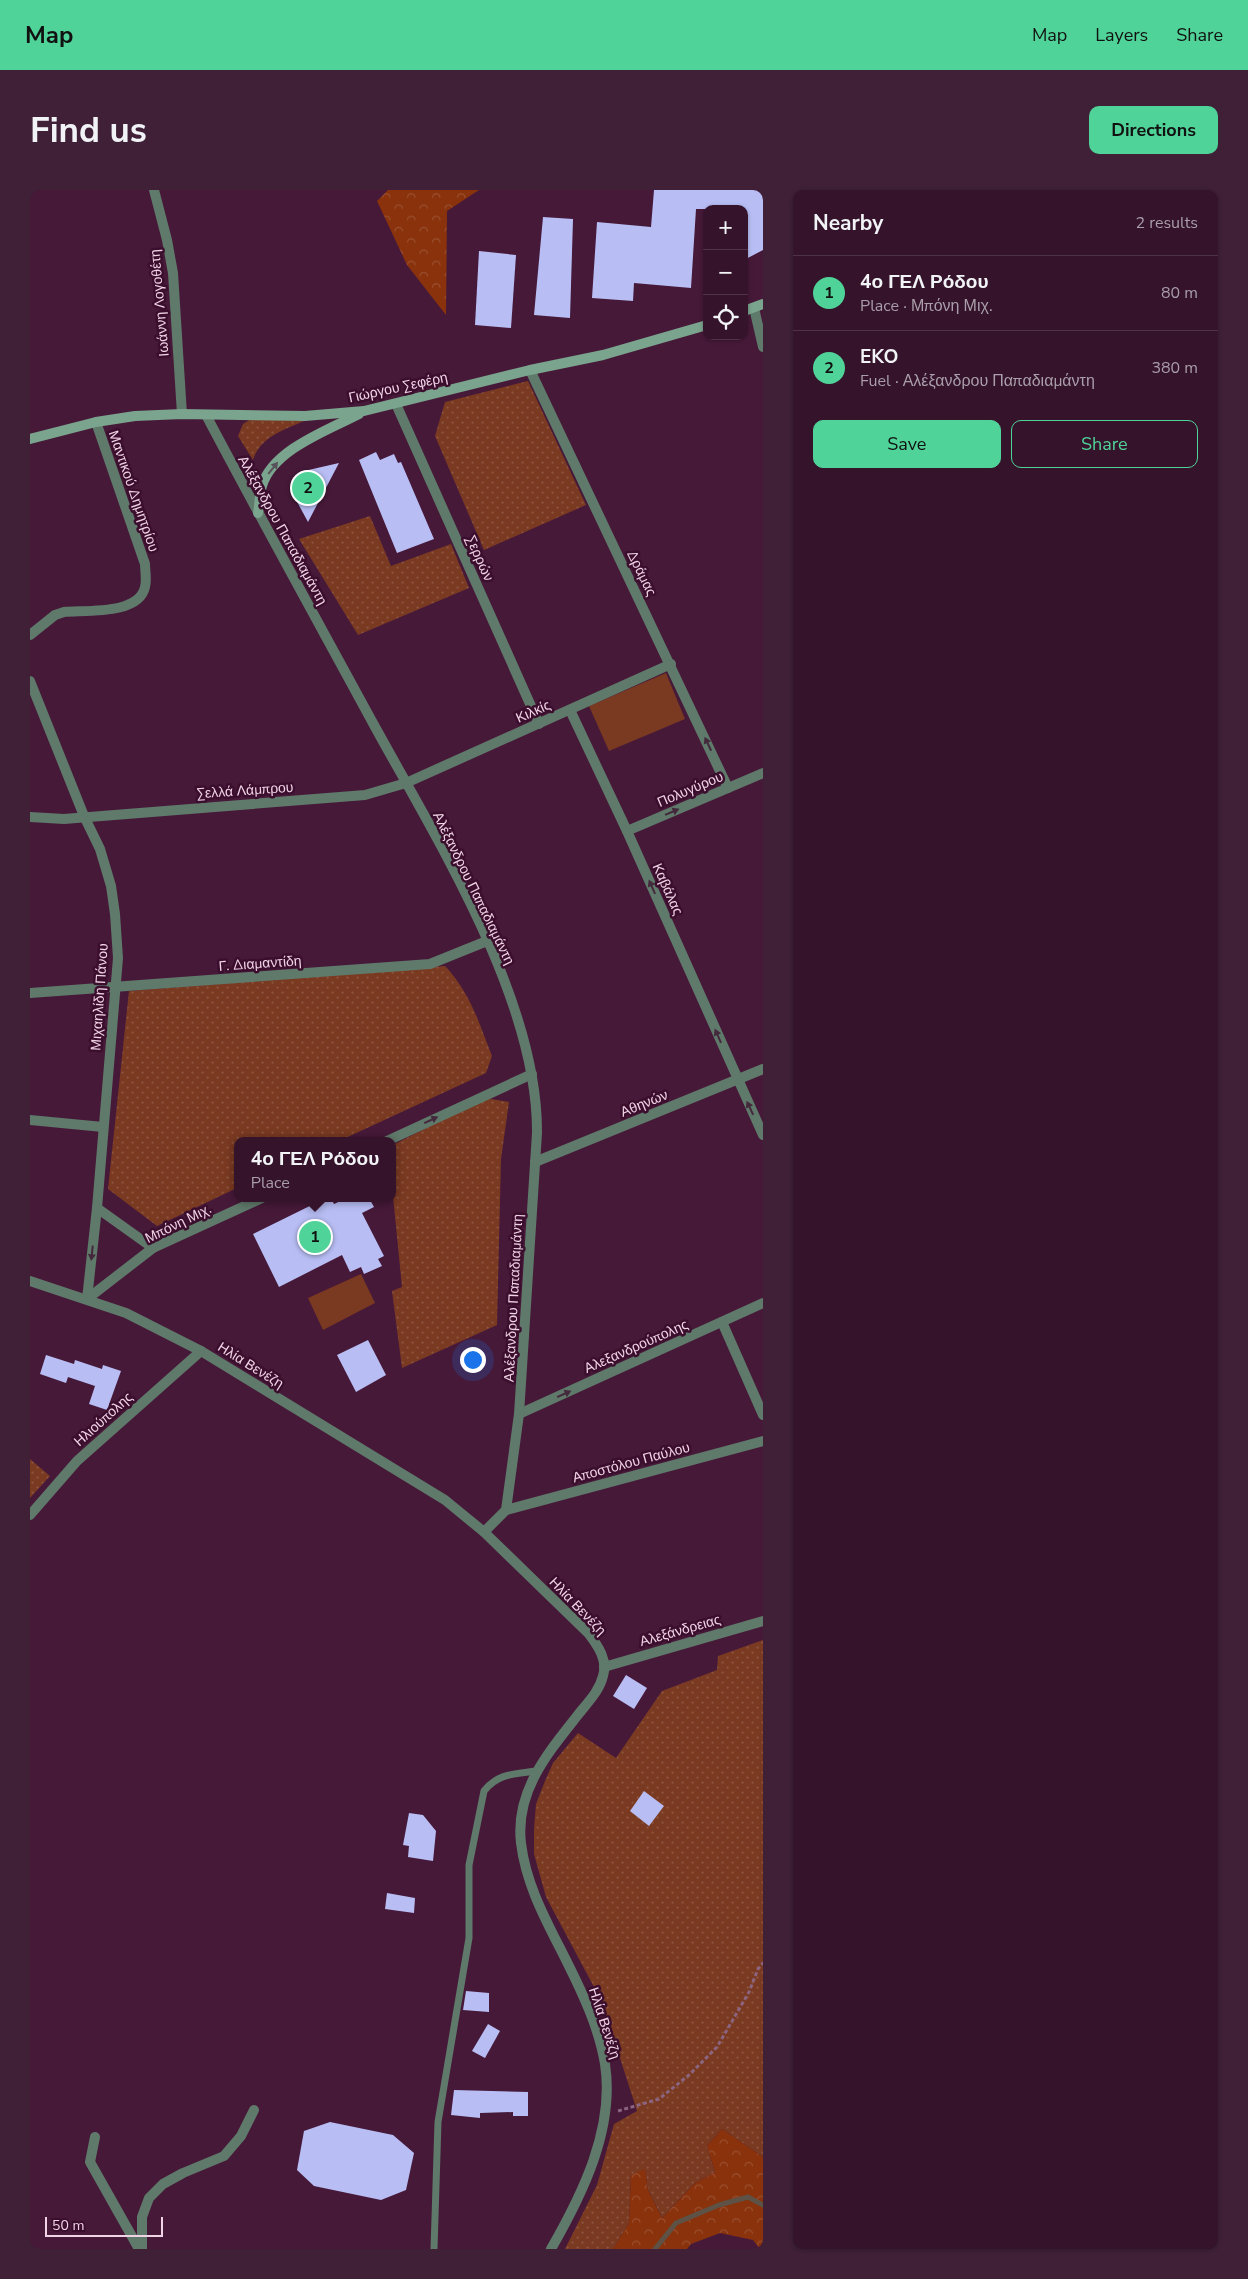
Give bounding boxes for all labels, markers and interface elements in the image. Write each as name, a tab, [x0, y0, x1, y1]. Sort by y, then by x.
text: Map	[25, 19, 73, 51]
text: Map	[1032, 23, 1067, 47]
text: Layers	[1095, 23, 1148, 47]
text: Share	[1176, 23, 1223, 47]
button: Directions	[1089, 106, 1218, 154]
text: Find us	[30, 107, 147, 154]
map controls	[703, 205, 748, 340]
button: +	[703, 205, 748, 250]
text: Nearby	[813, 209, 883, 237]
text: 2 results	[1136, 212, 1198, 234]
street label: Ιωάννη Λογοθέτη	[145, 249, 174, 357]
button: −	[703, 250, 748, 295]
text: 4ο ΓΕΛ Ρόδου	[860, 269, 989, 295]
text: 1	[824, 282, 834, 304]
text: 80 m	[1161, 282, 1198, 304]
button: locate	[703, 295, 748, 340]
text: Place · Μπόνη Μιχ.	[860, 295, 993, 317]
text: EKO	[860, 344, 898, 370]
text: 2	[824, 357, 834, 379]
text: 380 m	[1151, 357, 1198, 379]
street label: Γιώργου Σεφέρη	[347, 368, 449, 407]
text: Fuel · Αλέξανδρου Παπαδιαμάντη	[860, 370, 1095, 392]
button: Save	[813, 420, 1001, 468]
button: Share	[1011, 420, 1198, 468]
street label: Μαντικού Δημητρίου	[104, 428, 163, 554]
street label: Αλέξανδρου Παπαδιαμάντη	[233, 452, 332, 608]
one-way arrow	[267, 461, 278, 474]
pin: 2	[292, 469, 324, 507]
street label: Σερρών	[461, 532, 498, 584]
street label: Δράμας	[622, 547, 661, 600]
street label: Κιλκίς	[513, 695, 554, 728]
one-way arrow	[703, 737, 711, 751]
street label: Πολυγύρου	[654, 767, 726, 812]
street label: Σελλά Λάμπρου	[196, 778, 294, 803]
one-way arrow	[665, 807, 679, 815]
street label: Αλέξανδρου Παπαδιαμάντη	[428, 808, 519, 968]
street label: Καβάλας	[648, 860, 688, 918]
one-way arrow	[648, 880, 656, 894]
street label: Μιχαηλίδη Πάνου	[86, 943, 113, 1051]
street label: Γ. Διαμαντίδη	[218, 951, 302, 976]
one-way arrow	[713, 1029, 721, 1043]
street label: Αθηνών	[618, 1085, 671, 1122]
one-way arrow	[746, 1101, 754, 1115]
one-way arrow	[424, 1116, 438, 1124]
popup	[234, 1137, 396, 1202]
text: 4ο ΓΕΛ Ρόδου	[251, 1146, 379, 1172]
text: Place	[251, 1172, 290, 1194]
street label: Μπόνη Μιχ.	[142, 1199, 214, 1248]
street label: Αλέξανδρου Παπαδιαμάντη	[500, 1214, 527, 1382]
pin: 1	[299, 1218, 331, 1256]
one-way arrow	[88, 1246, 96, 1262]
street label: Αλεξανδρούπολης	[581, 1315, 691, 1378]
street label: Ηλία Βενέζη	[214, 1338, 287, 1393]
your location	[460, 1347, 486, 1373]
street label: Ηλιούπολης	[70, 1388, 137, 1451]
one-way arrow	[557, 1390, 571, 1398]
street label: Αποστόλου Παύλου	[570, 1438, 692, 1487]
street label: Ηλία Βενέζη	[545, 1573, 610, 1640]
street label: Αλεξάνδρειας	[637, 1610, 723, 1651]
street label: Ηλία Βενέζη	[584, 1985, 625, 2061]
scale bar	[45, 2214, 162, 2237]
text: 50 m	[52, 2216, 84, 2235]

